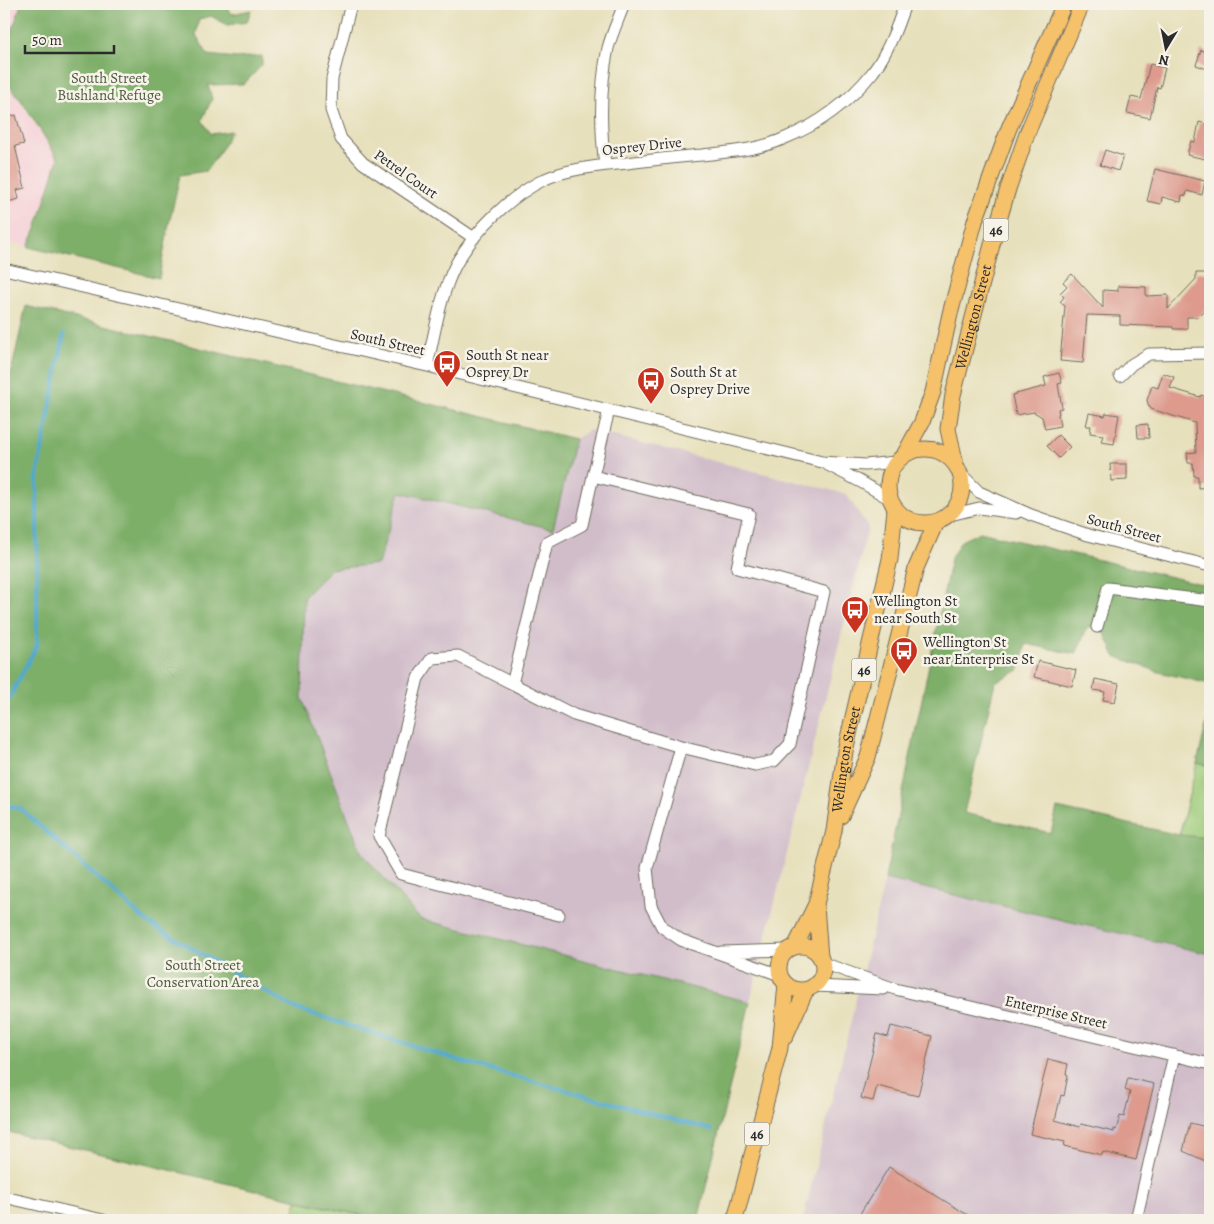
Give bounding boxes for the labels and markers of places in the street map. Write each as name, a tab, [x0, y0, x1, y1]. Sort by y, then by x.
place label: South St near Osprey Dr	[466, 345, 549, 382]
bus stop icon: South St near Osprey Dr	[432, 349, 462, 388]
place label: South St at Osprey Drive	[670, 362, 750, 399]
bus stop icon: South St at Osprey Drive	[636, 366, 666, 405]
place label: Wellington St near South St	[873, 591, 957, 628]
bus stop icon: Wellington St near South St	[840, 595, 870, 634]
place label: Wellington St near Enterprise St	[922, 632, 1034, 669]
bus stop icon: Wellington St near Enterprise St	[889, 636, 919, 675]

